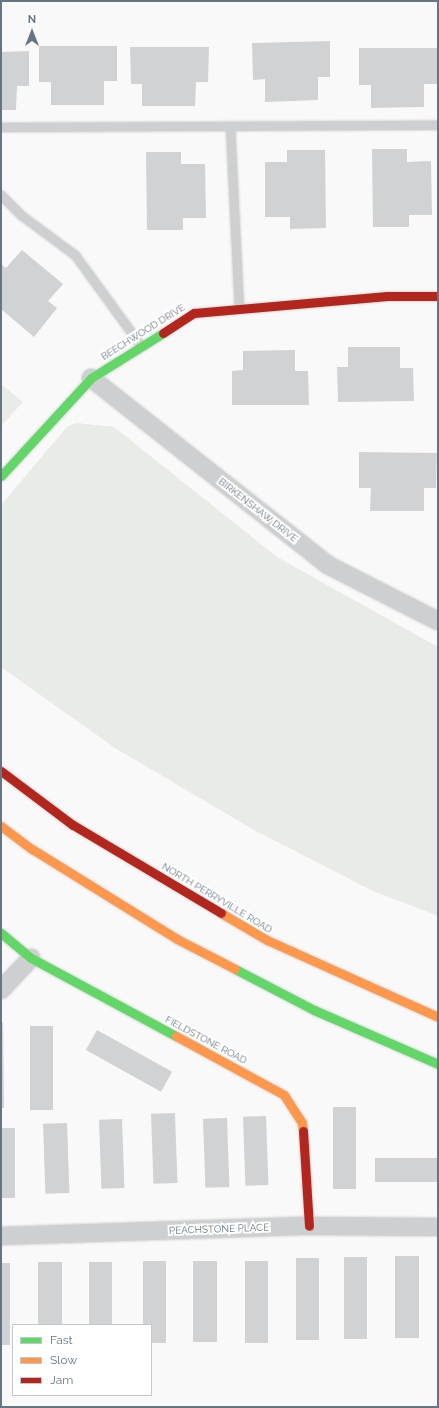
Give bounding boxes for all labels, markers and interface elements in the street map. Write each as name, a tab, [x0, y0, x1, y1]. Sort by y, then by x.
north arrow	[12, 12, 52, 52]
text: N	[28, 13, 36, 26]
street label: BEECHWOOD DRIVE	[99, 301, 187, 363]
street label: BIRKENSHAW DRIVE	[216, 475, 300, 545]
street label: NORTH PERRYVILLE ROAD	[160, 860, 274, 936]
street label: FIELDSTONE ROAD	[163, 1013, 249, 1067]
street label: PEACHSTONE PLACE	[169, 1221, 269, 1237]
legend	[12, 1324, 152, 1396]
text: Fast	[50, 1333, 73, 1347]
text: Slow	[50, 1353, 77, 1367]
text: Jam	[50, 1373, 73, 1387]

